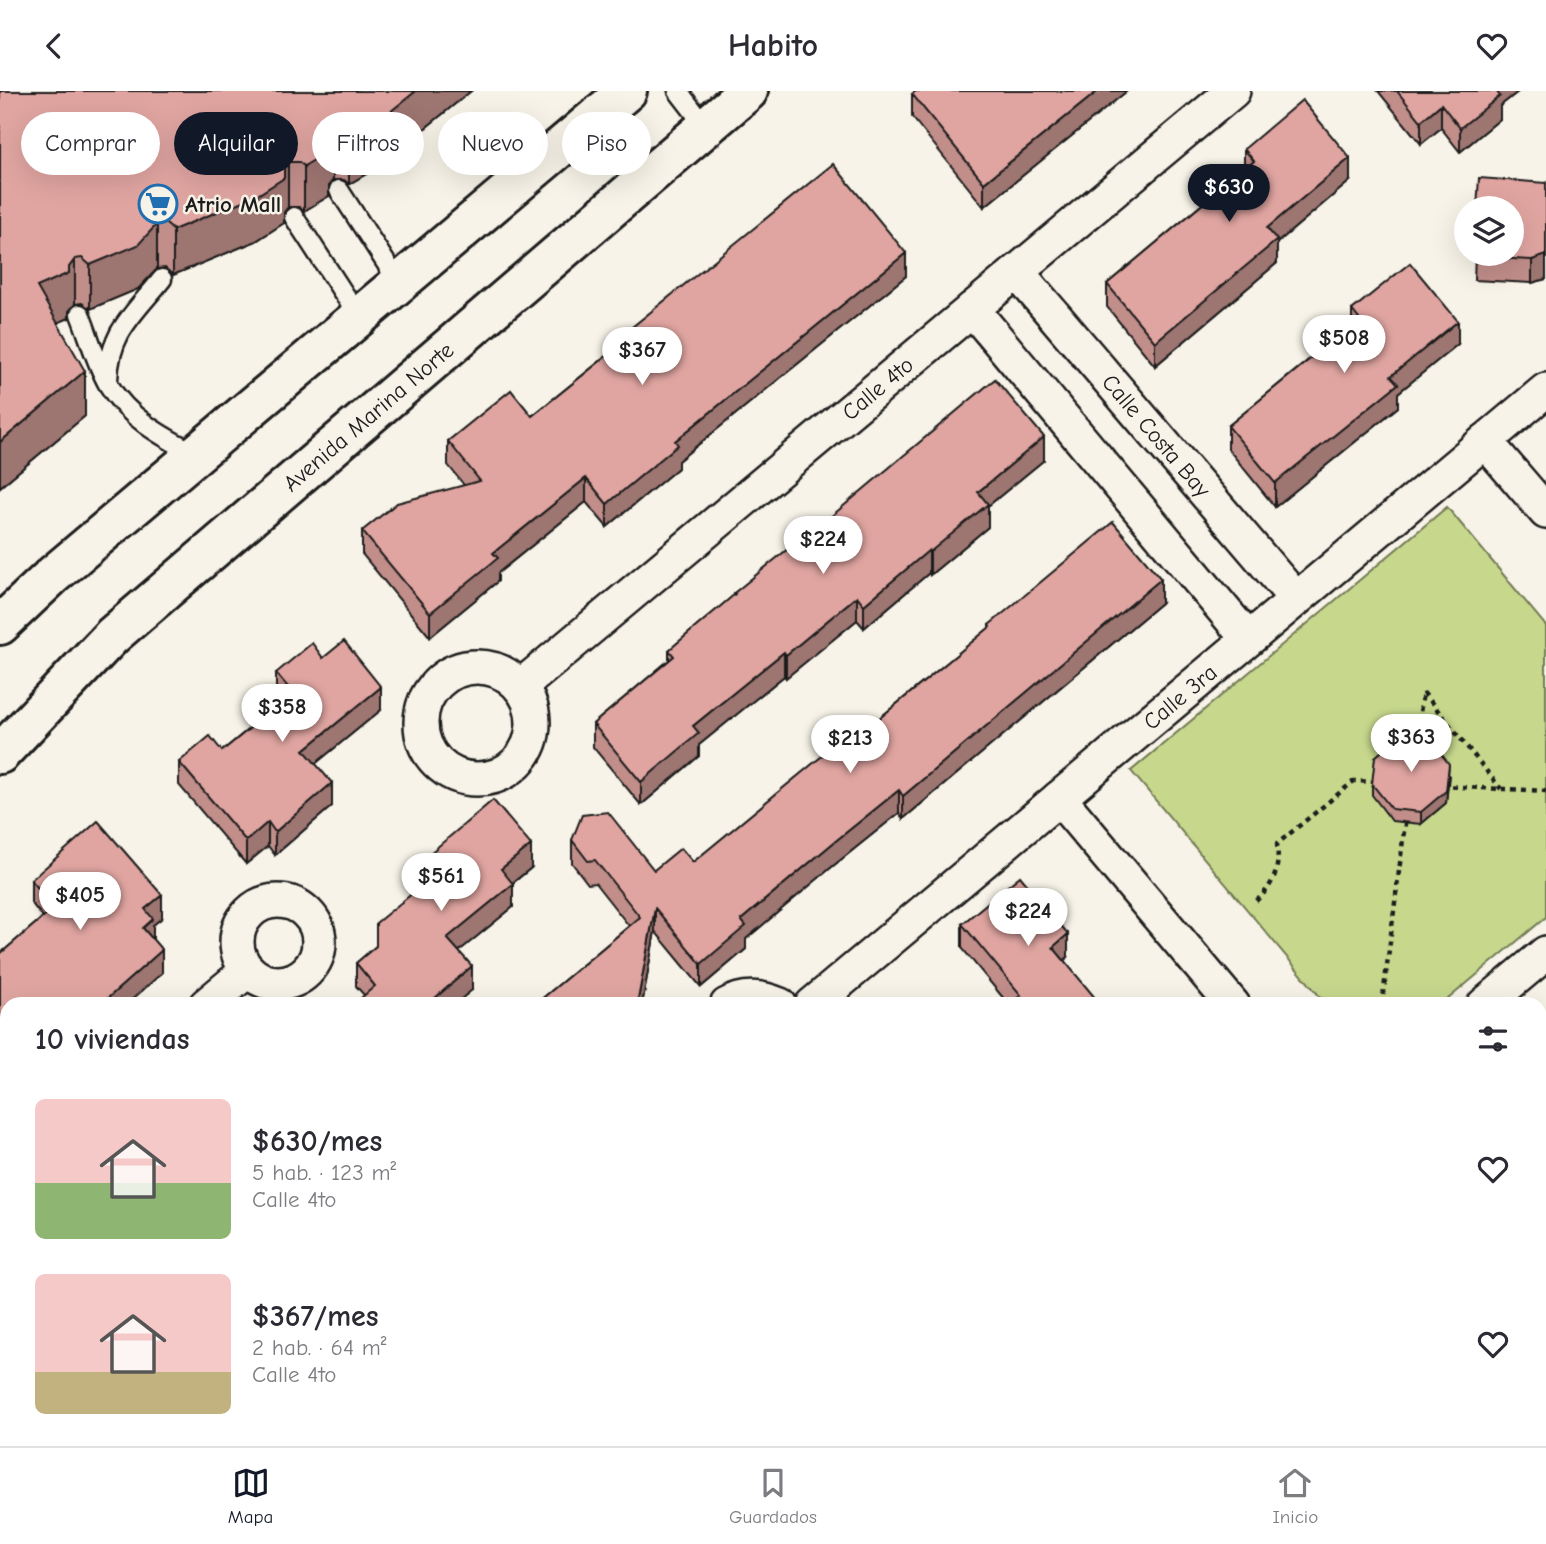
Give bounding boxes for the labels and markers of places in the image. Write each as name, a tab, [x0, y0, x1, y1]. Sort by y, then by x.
pin: $630	[1188, 165, 1270, 224]
supermarket icon: Atrio Mall	[137, 183, 179, 225]
place label: Atrio Mall	[185, 191, 281, 218]
pin: $508	[1303, 315, 1385, 375]
pin: $367	[601, 327, 683, 387]
pin: $224	[782, 517, 864, 576]
pin: $358	[241, 685, 323, 744]
pin: $213	[809, 715, 891, 775]
pin: $363	[1370, 715, 1452, 774]
pin: $561	[400, 853, 482, 913]
pin: $405	[39, 873, 121, 932]
pin: $224	[987, 889, 1069, 948]

